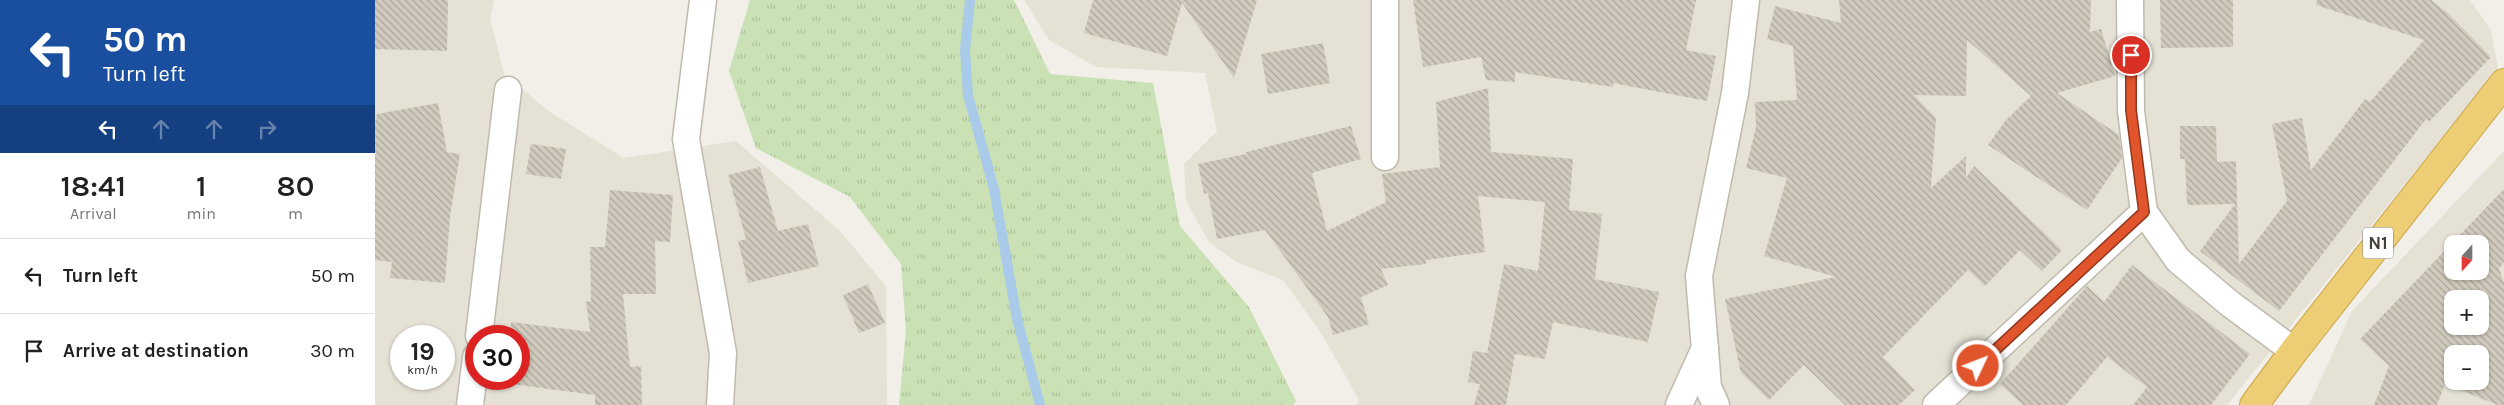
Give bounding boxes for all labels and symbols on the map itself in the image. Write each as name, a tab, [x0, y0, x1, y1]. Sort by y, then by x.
pin	[2110, 34, 2152, 76]
road number: N1	[2363, 228, 2393, 258]
north arrow	[2444, 235, 2489, 280]
speed limit sign: 30	[465, 325, 530, 390]
position arrow	[1951, 339, 2003, 391]

